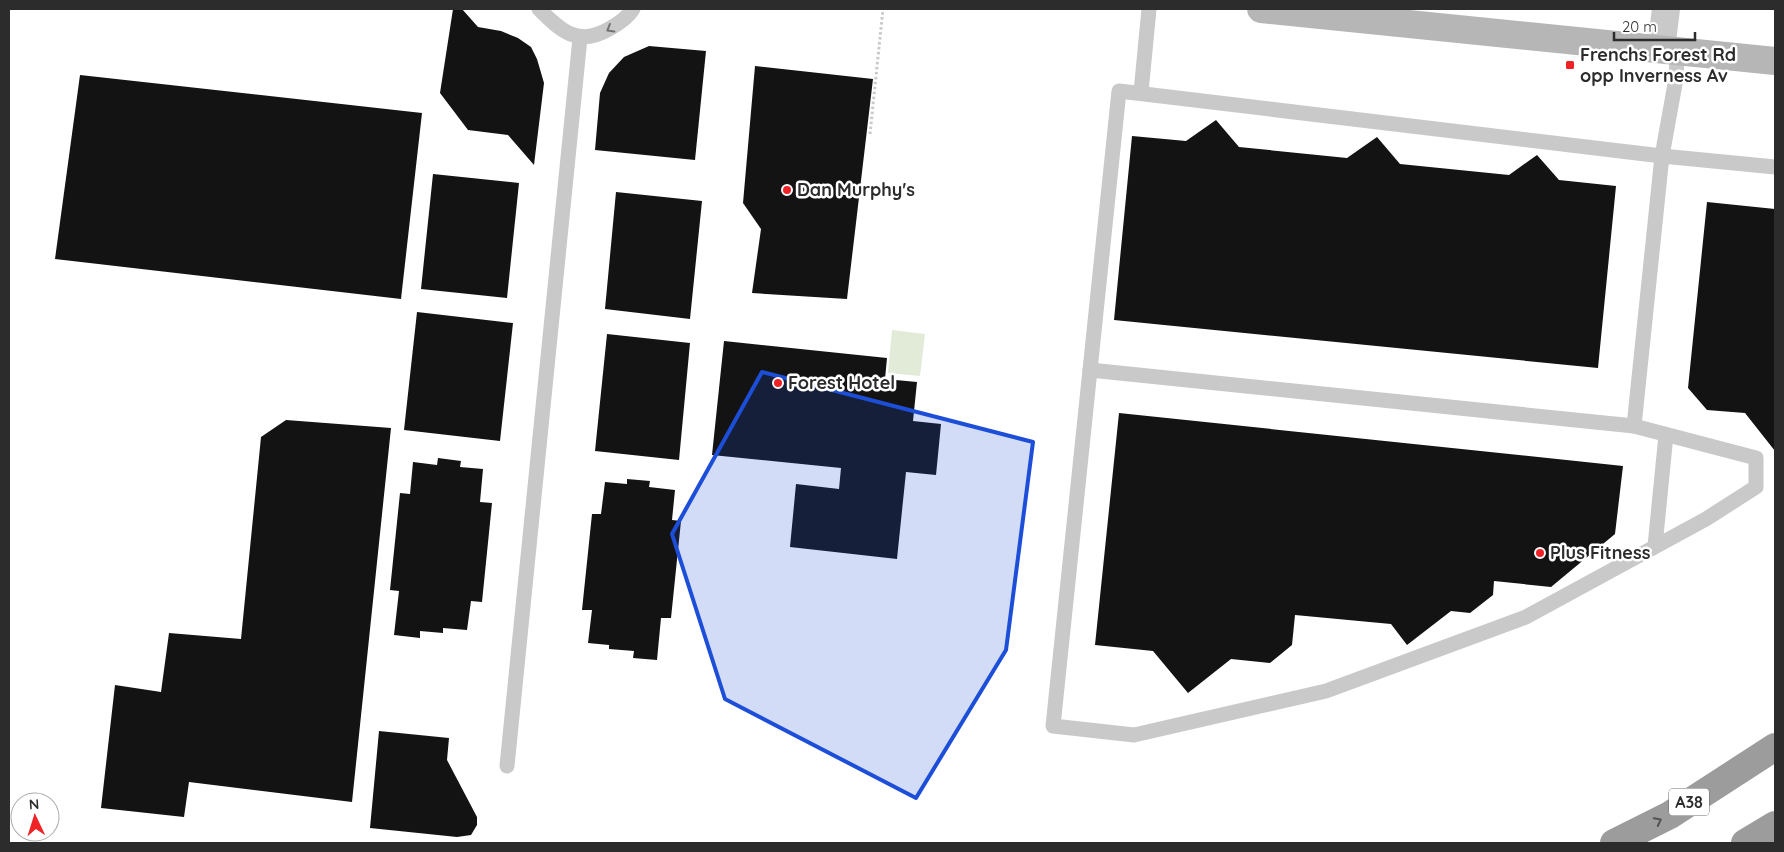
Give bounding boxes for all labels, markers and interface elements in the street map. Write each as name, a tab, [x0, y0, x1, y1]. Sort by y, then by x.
scale bar	[1614, 10, 1695, 42]
text: 20 m	[1622, 17, 1657, 36]
one-way arrow	[606, 23, 615, 33]
place label: Frenchs Forest Rd opp Inverness Av	[1580, 43, 1736, 87]
marker: Frenchs Forest Rd opp Inverness Av	[1564, 59, 1576, 71]
place label: Dan Murphy's	[797, 178, 915, 201]
marker: Dan Murphy's	[781, 184, 793, 196]
place label: Forest Hotel	[788, 371, 895, 394]
marker: Forest Hotel	[772, 377, 784, 389]
place label: Plus Fitness	[1550, 541, 1651, 564]
marker: Plus Fitness	[1534, 547, 1546, 559]
road number: A38	[1669, 789, 1709, 816]
north arrow	[10, 792, 60, 842]
text: N	[28, 795, 40, 813]
one-way arrow	[1652, 817, 1661, 827]

